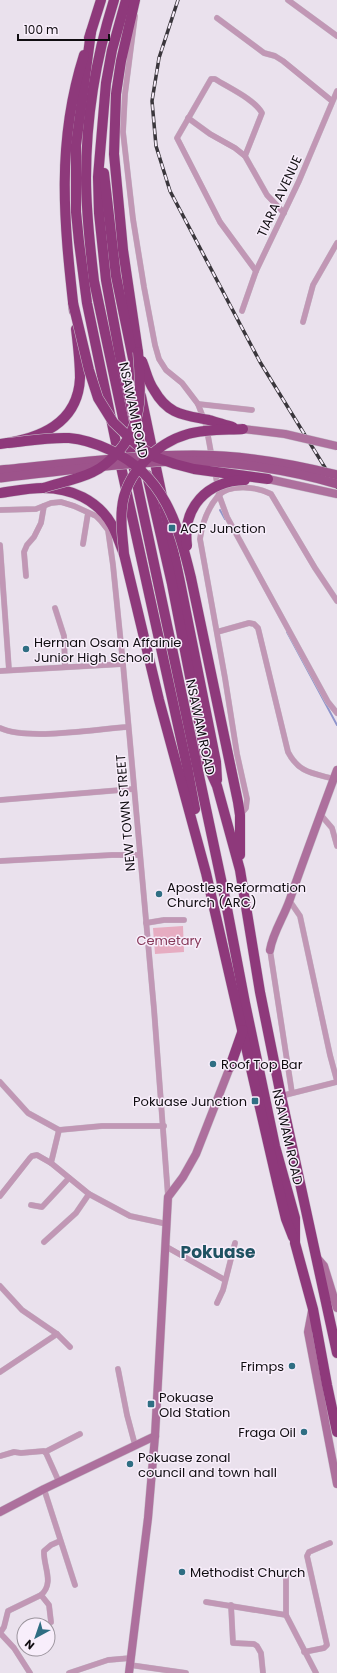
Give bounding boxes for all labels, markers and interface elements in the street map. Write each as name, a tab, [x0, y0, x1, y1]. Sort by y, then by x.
scale bar	[18, 16, 109, 42]
text: 100 m	[24, 21, 58, 38]
street label: TIARA AVENUE	[252, 152, 307, 240]
street label: NSAWAM ROAD	[114, 360, 153, 460]
place label: ACP Junction	[180, 519, 266, 538]
marker: ACP Junction	[167, 523, 177, 533]
place label: Herman Osam Affainie Junior High School	[34, 633, 181, 667]
marker: Herman Osam Affainie Junior High School	[21, 644, 31, 654]
street label: NSAWAM ROAD	[181, 677, 220, 777]
street label: NEW TOWN STREET	[111, 754, 140, 872]
place label: Apostles Reformation Church (ARC)	[167, 878, 306, 912]
marker: Apostles Reformation Church (ARC)	[154, 889, 164, 899]
park label: Cemetary	[136, 931, 202, 950]
place label: Roof Top Bar	[221, 1055, 303, 1074]
marker: Roof Top Bar	[208, 1059, 218, 1069]
street label: NSAWAM ROAD	[267, 1087, 308, 1187]
place label: Pokuase Junction	[133, 1092, 247, 1111]
marker: Pokuase Junction	[250, 1096, 260, 1106]
district label: Pokuase	[181, 1240, 255, 1264]
place label: Frimps	[240, 1357, 284, 1376]
marker: Frimps	[287, 1361, 297, 1371]
place label: Pokuase Old Station	[159, 1388, 230, 1422]
marker: Pokuase Old Station	[146, 1399, 156, 1409]
place label: Fraga Oil	[238, 1423, 296, 1442]
marker: Fraga Oil	[299, 1427, 309, 1437]
place label: Pokuase zonal council and town hall	[138, 1448, 277, 1482]
marker: Pokuase zonal council and town hall	[125, 1459, 135, 1469]
place label: Methodist Church	[190, 1563, 305, 1582]
marker: Methodist Church	[177, 1567, 187, 1577]
north arrow	[16, 1617, 56, 1657]
text: N	[21, 1636, 38, 1653]

